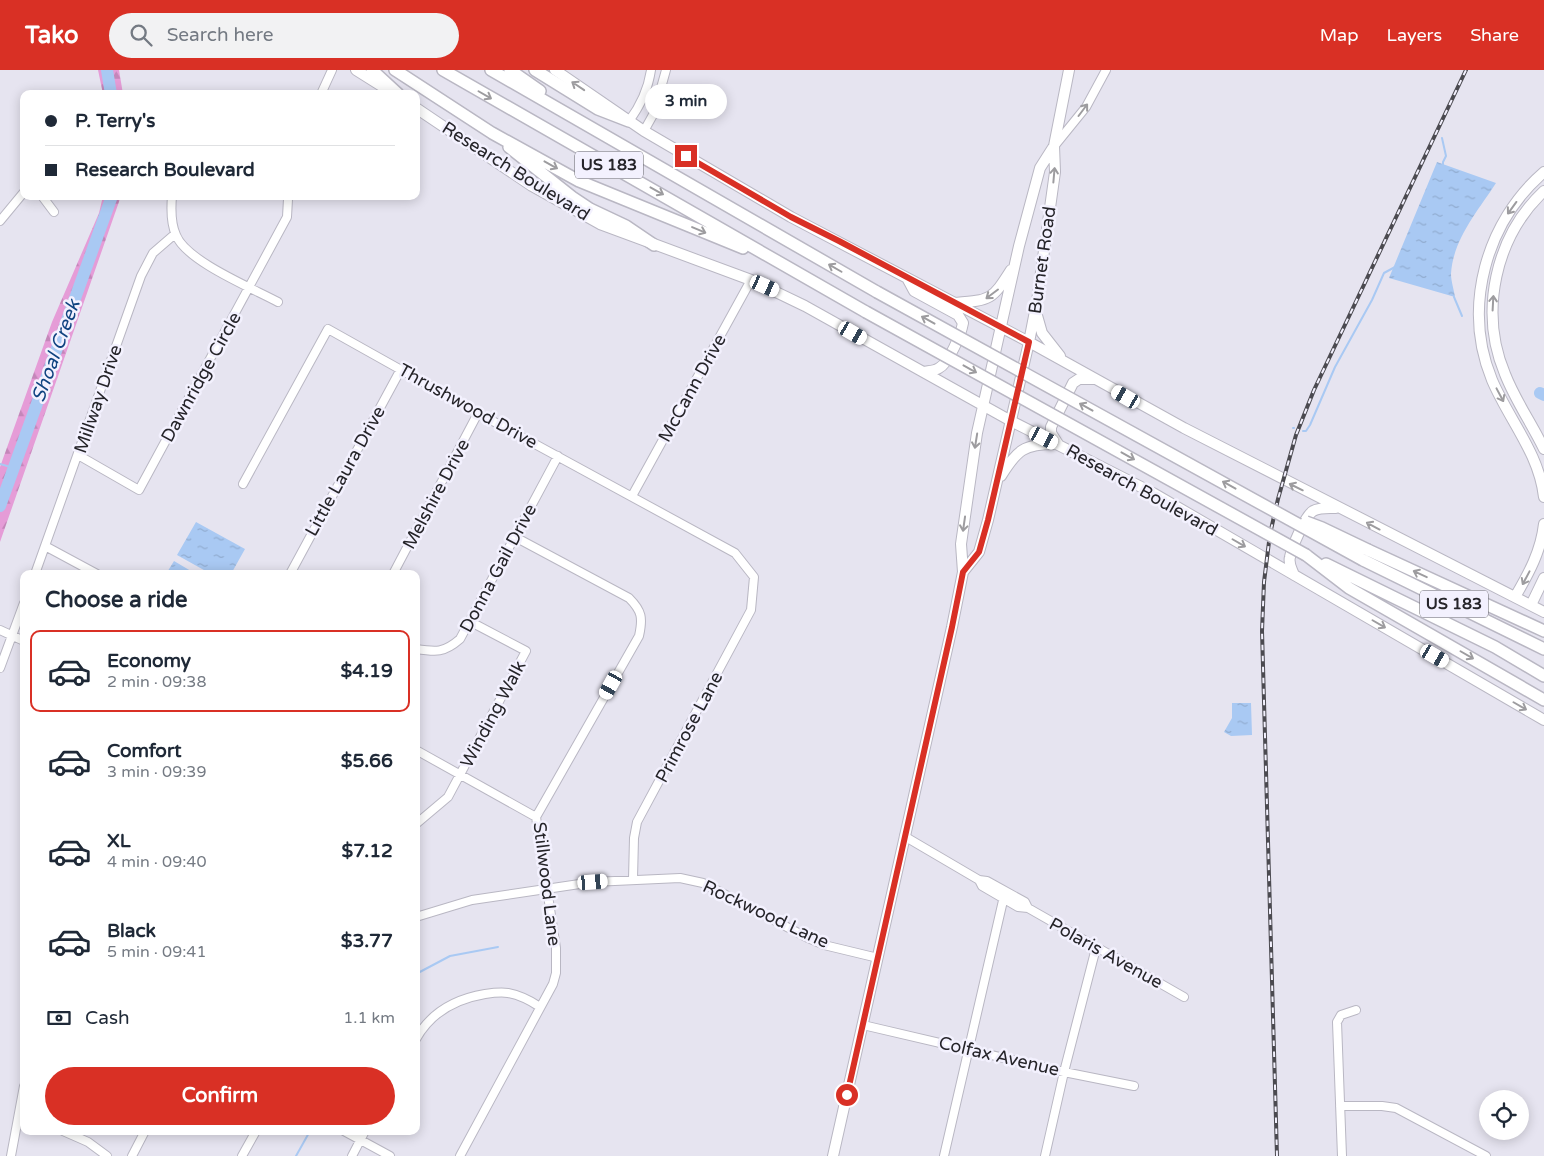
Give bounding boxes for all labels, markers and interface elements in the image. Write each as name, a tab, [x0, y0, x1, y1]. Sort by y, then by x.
search box	[109, 13, 459, 58]
text: Tako	[25, 21, 79, 50]
icon: search	[127, 21, 155, 49]
text: Search here	[167, 24, 273, 46]
text: Map	[1320, 24, 1359, 46]
text: Layers	[1387, 24, 1442, 46]
text: Share	[1470, 24, 1519, 46]
one-way arrow	[571, 80, 585, 91]
callout: 3 min	[645, 83, 727, 118]
one-way arrow	[477, 90, 491, 100]
text: 3 min	[665, 91, 707, 111]
one-way arrow	[1078, 103, 1088, 117]
text: P. Terry's	[75, 110, 155, 132]
street label: Research Boulevard	[438, 117, 594, 225]
route end	[675, 145, 697, 167]
road number: US 183	[575, 152, 643, 178]
text: Research Boulevard	[75, 159, 255, 181]
one-way arrow	[543, 160, 558, 170]
one-way arrow	[1049, 167, 1059, 183]
one-way arrow	[649, 187, 664, 197]
one-way arrow	[1506, 201, 1517, 214]
street label: Burnet Road	[1024, 205, 1060, 315]
one-way arrow	[691, 226, 706, 236]
one-way arrow	[828, 263, 843, 273]
car	[748, 273, 781, 299]
one-way arrow	[985, 289, 999, 299]
water label: Shoal Creek	[27, 295, 85, 405]
one-way arrow	[1488, 296, 1498, 312]
street label: Dawnridge Circle	[156, 308, 246, 446]
one-way arrow	[921, 315, 936, 325]
car	[836, 319, 869, 347]
street label: McCann Drive	[653, 330, 731, 446]
street label: Millway Drive	[69, 342, 127, 456]
street label: Thrushwood Drive	[395, 359, 541, 453]
one-way arrow	[962, 365, 977, 374]
car	[1109, 383, 1142, 411]
one-way arrow	[1496, 387, 1505, 402]
street label: Little Laura Drive	[300, 402, 390, 540]
one-way arrow	[1079, 402, 1094, 411]
car	[1027, 425, 1060, 451]
one-way arrow	[971, 432, 981, 448]
street label: Melshire Drive	[398, 435, 474, 553]
street label: Research Boulevard	[1062, 439, 1222, 541]
one-way arrow	[1120, 451, 1135, 461]
one-way arrow	[1221, 480, 1236, 490]
one-way arrow	[1289, 482, 1304, 491]
street label: Donna Gail Drive	[455, 500, 541, 636]
one-way arrow	[958, 516, 968, 532]
one-way arrow	[1367, 520, 1381, 530]
one-way arrow	[1231, 538, 1246, 548]
one-way arrow	[1413, 569, 1428, 578]
one-way arrow	[1521, 570, 1531, 585]
text: Choose a ride	[45, 587, 188, 613]
road number: US 183	[1420, 590, 1488, 618]
one-way arrow	[1372, 620, 1386, 630]
car	[1418, 642, 1451, 670]
icon: car	[47, 649, 92, 694]
text: Economy	[107, 650, 191, 672]
one-way arrow	[1460, 651, 1474, 661]
street label: Winding Walk	[456, 656, 531, 771]
text: $4.19	[341, 660, 393, 682]
car	[597, 668, 624, 702]
street label: Primrose Lane	[651, 668, 727, 786]
text: 2 min · 09:38	[107, 672, 206, 692]
one-way arrow	[1512, 701, 1527, 711]
icon: car	[47, 739, 92, 784]
text: Comfort	[107, 740, 181, 762]
text: $5.66	[341, 750, 393, 772]
text: 3 min · 09:39	[107, 762, 206, 782]
street label: Stillwood Lane	[528, 821, 566, 947]
icon: car	[47, 829, 92, 874]
text: XL	[107, 830, 131, 852]
text: $7.12	[342, 840, 393, 862]
text: 4 min · 09:40	[107, 852, 206, 872]
car	[577, 873, 608, 891]
street label: Rockwood Lane	[699, 875, 833, 953]
street label: Polaris Avenue	[1045, 913, 1167, 993]
icon: car	[47, 919, 92, 964]
text: Black	[107, 920, 156, 942]
text: $3.77	[341, 930, 393, 952]
text: 5 min · 09:41	[107, 942, 206, 962]
icon: cash	[45, 1004, 73, 1032]
text: Cash	[85, 1007, 130, 1029]
text: 1.1 km	[343, 1008, 395, 1028]
street label: Colfax Avenue	[937, 1031, 1061, 1081]
button: Confirm	[45, 1067, 395, 1125]
route start	[836, 1084, 858, 1106]
map controls	[1479, 1090, 1529, 1140]
button: locate	[1479, 1090, 1529, 1140]

